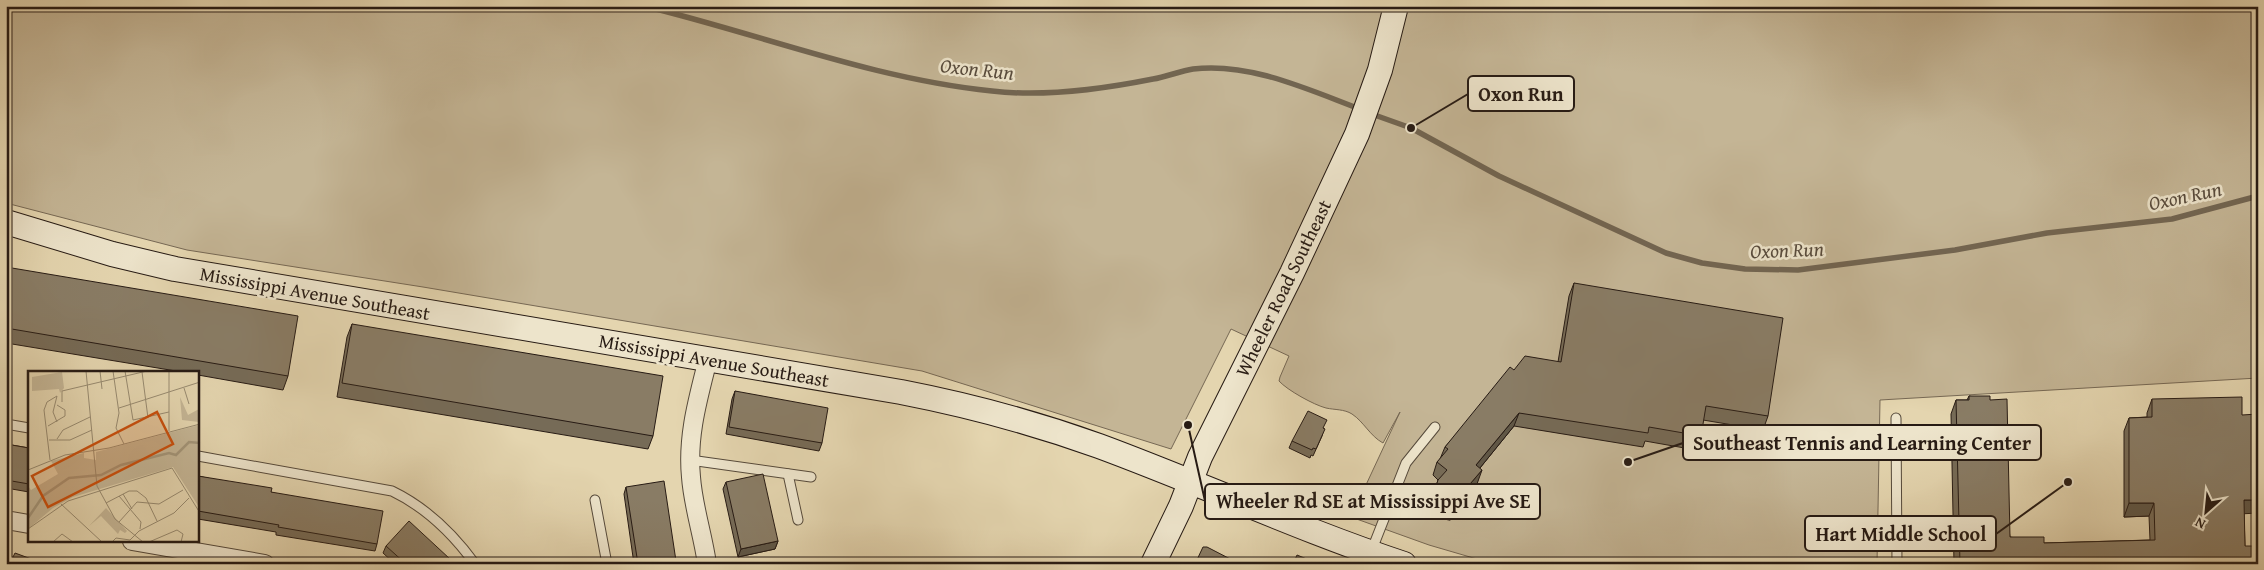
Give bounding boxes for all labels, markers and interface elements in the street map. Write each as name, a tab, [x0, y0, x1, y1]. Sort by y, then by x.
water label: Oxon Run	[939, 50, 1015, 87]
callout: Oxon Run	[1468, 76, 1574, 111]
text: Oxon Run	[1478, 79, 1564, 108]
water label: Oxon Run	[2146, 174, 2224, 217]
street label: Wheeler Road Southeast	[1228, 195, 1338, 381]
water label: Oxon Run	[1750, 234, 1824, 265]
street label: Mississippi Avenue Southeast	[198, 259, 432, 327]
street label: Mississippi Avenue Southeast	[597, 326, 831, 394]
inset map	[28, 371, 199, 542]
callout: Southeast Tennis and Learning Center	[1683, 425, 2041, 460]
text: Southeast Tennis and Learning Center	[1693, 428, 2031, 457]
callout: Wheeler Rd SE at Mississippi Ave SE	[1205, 484, 1540, 519]
text: Wheeler Rd SE at Mississippi Ave SE	[1216, 486, 1531, 515]
north arrow	[2182, 488, 2232, 538]
text: N	[2191, 512, 2209, 535]
callout: Hart Middle School	[1805, 516, 1996, 551]
text: Hart Middle School	[1816, 519, 1986, 548]

